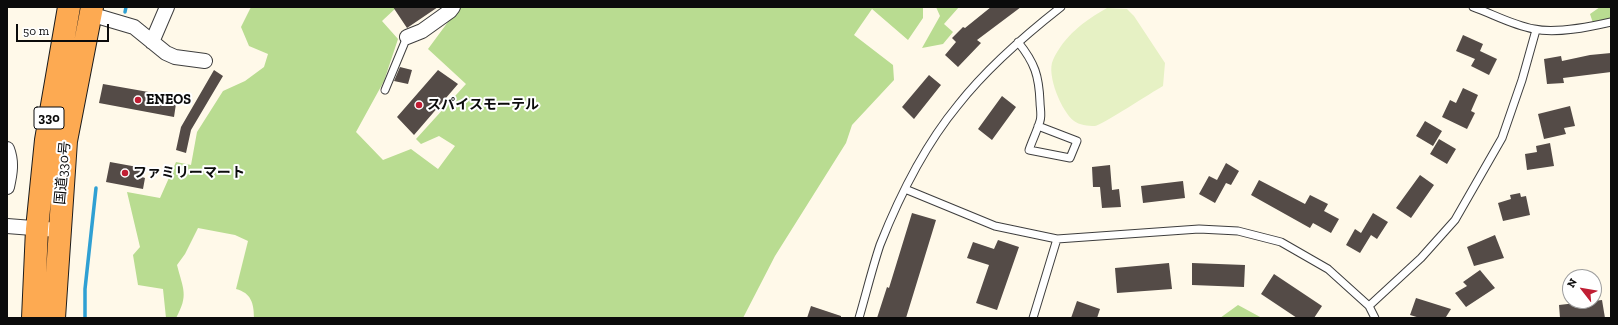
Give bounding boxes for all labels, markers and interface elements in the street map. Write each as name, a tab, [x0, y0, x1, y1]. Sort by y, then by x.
scale bar	[18, 16, 111, 42]
text: 50 m	[23, 24, 49, 38]
place label: ENEOS	[146, 92, 191, 108]
marker: ENEOS	[133, 95, 143, 105]
place label: スパイスモーテル	[427, 97, 539, 113]
marker: スパイスモーテル	[414, 100, 424, 110]
road number: 330	[34, 107, 64, 129]
street label: 国道330号	[52, 141, 74, 205]
place label: ファミリーマート	[133, 165, 245, 181]
marker: ファミリーマート	[120, 168, 130, 178]
north arrow	[1562, 269, 1602, 309]
text: N	[1564, 276, 1580, 290]

